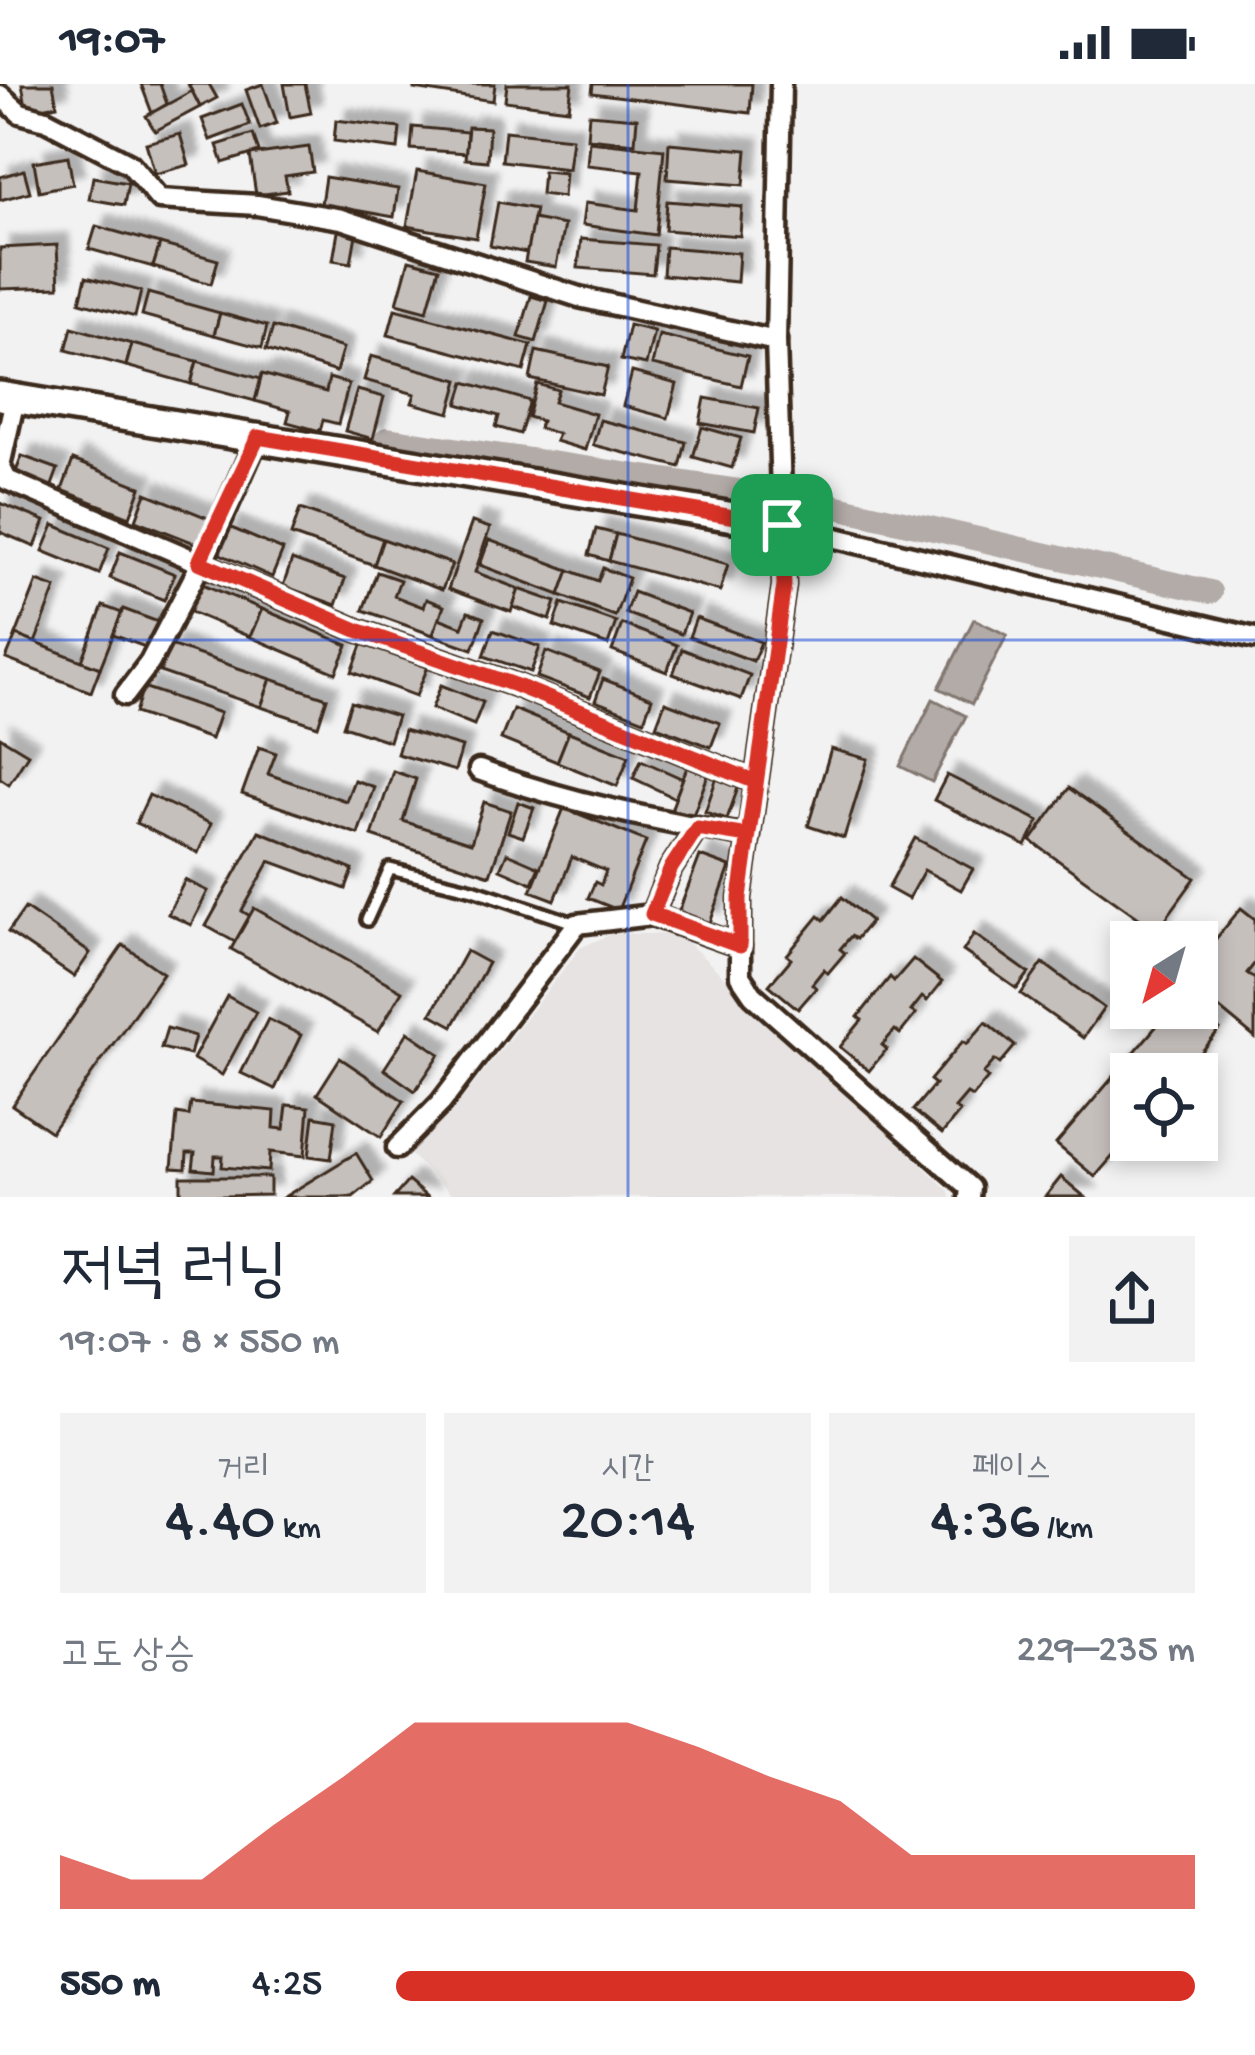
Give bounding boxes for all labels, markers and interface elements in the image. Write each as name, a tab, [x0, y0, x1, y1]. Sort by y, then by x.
text: 19:07	[60, 16, 164, 69]
pin	[731, 474, 833, 576]
icon: arrive	[749, 492, 815, 558]
north arrow	[1110, 921, 1218, 1029]
map controls	[1110, 921, 1218, 1161]
button: locate	[1110, 1053, 1218, 1161]
button: share	[1069, 1236, 1195, 1362]
text: 저녁 러닝	[60, 1237, 288, 1315]
text: 19:07 · 8 × 550 m	[60, 1321, 339, 1367]
text: 거리	[217, 1452, 270, 1490]
text: 시간	[601, 1452, 654, 1490]
text: 페이스	[972, 1452, 1052, 1490]
text: 4.40	[165, 1490, 275, 1560]
text: 20:14	[560, 1490, 695, 1560]
text: 4:36	[930, 1490, 1039, 1560]
text: km	[275, 1511, 321, 1549]
text: /km	[1039, 1511, 1093, 1549]
text: 229–235 m	[1017, 1629, 1195, 1675]
text: 고도 상승	[60, 1635, 195, 1681]
text: 550 m	[60, 1963, 160, 2009]
text: 4:25	[252, 1963, 322, 2009]

